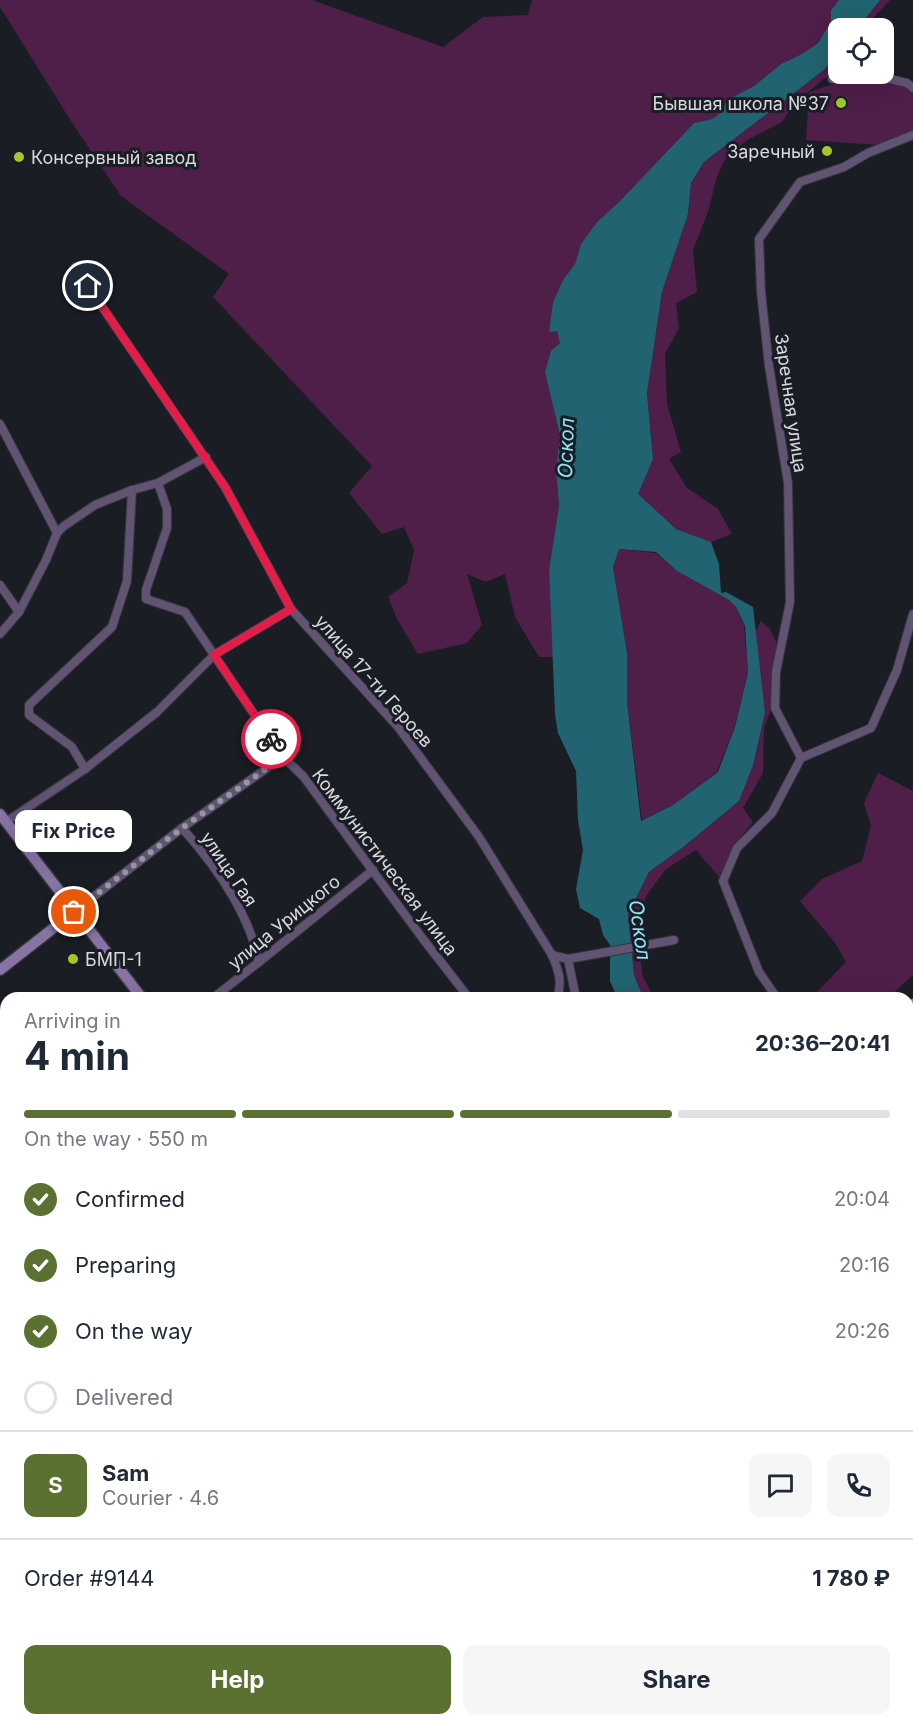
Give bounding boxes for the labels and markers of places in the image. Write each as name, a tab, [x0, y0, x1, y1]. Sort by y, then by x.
place label: Бывшая школа №37	[653, 93, 829, 114]
marker: Бывшая школа №37	[834, 96, 848, 110]
place label: Заречный	[727, 141, 815, 162]
marker: Заречный	[820, 144, 834, 158]
place label: Консервный завод	[31, 147, 197, 168]
marker: Консервный завод	[12, 150, 26, 164]
pin	[62, 260, 113, 311]
callout: Fix Price	[16, 810, 132, 852]
pin	[48, 886, 99, 937]
place label: БМП-1	[85, 949, 142, 970]
marker: БМП-1	[66, 952, 80, 966]

